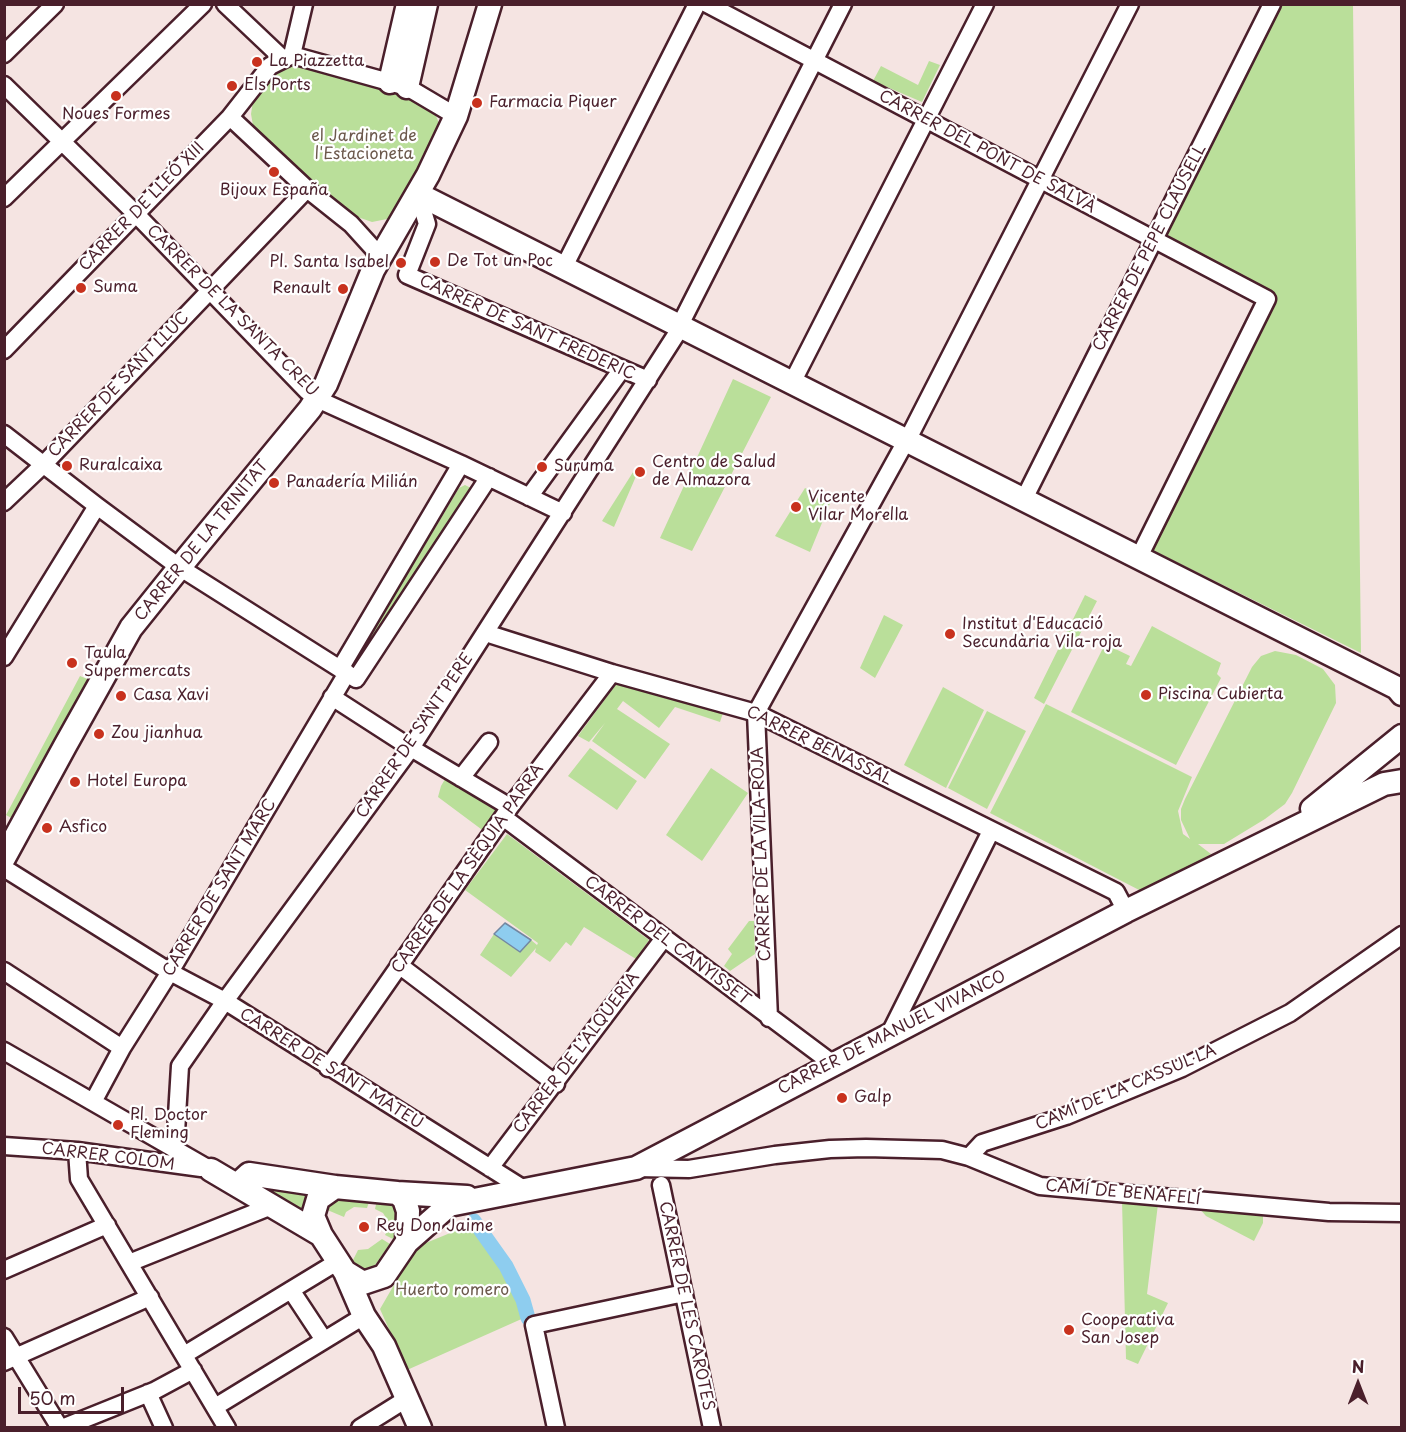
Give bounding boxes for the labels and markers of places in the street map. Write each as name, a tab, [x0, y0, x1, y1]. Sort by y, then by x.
place label: La Piazzetta	[269, 52, 364, 72]
marker: La Piazzetta	[250, 55, 264, 69]
place label: Els Ports	[244, 76, 310, 96]
marker: Els Ports	[225, 79, 239, 93]
marker: Noues Formes	[109, 89, 123, 103]
place label: Farmacia Piquer	[489, 93, 617, 113]
marker: Farmacia Piquer	[470, 96, 484, 110]
place label: Noues Formes	[62, 105, 170, 125]
marker: Bijoux España	[267, 165, 281, 179]
place label: Bijoux España	[220, 181, 328, 201]
place label: De Tot un Poc	[447, 252, 553, 272]
place label: Pl. Santa Isabel	[270, 253, 389, 273]
marker: De Tot un Poc	[428, 255, 442, 269]
marker: Pl. Santa Isabel	[394, 256, 408, 270]
place label: Suma	[93, 278, 137, 298]
place label: Renault	[273, 279, 331, 299]
marker: Suma	[74, 281, 88, 295]
marker: Renault	[336, 282, 350, 296]
place label: Centro de Salud de Almazora	[652, 453, 776, 491]
place label: Ruralcaixa	[79, 456, 162, 476]
place label: Suruma	[554, 457, 614, 477]
marker: Ruralcaixa	[60, 459, 74, 473]
marker: Suruma	[535, 460, 549, 474]
marker: Centro de Salud de Almazora	[633, 465, 647, 479]
place label: Panadería Milián	[286, 473, 418, 493]
marker: Panadería Milián	[267, 476, 281, 490]
place label: Vicente Vilar Morella	[808, 488, 908, 526]
marker: Vicente Vilar Morella	[789, 500, 803, 514]
place label: Institut d'Educació Secundària Vila-roja	[962, 615, 1122, 653]
marker: Institut d'Educació Secundària Vila-roja	[943, 627, 957, 641]
place label: Taula Supermercats	[84, 644, 191, 682]
marker: Taula Supermercats	[65, 656, 79, 670]
place label: Piscina Cubierta	[1158, 685, 1283, 705]
place label: Casa Xavi	[133, 686, 209, 706]
marker: Piscina Cubierta	[1139, 688, 1153, 702]
marker: Casa Xavi	[114, 689, 128, 703]
place label: Zou jianhua	[111, 724, 202, 744]
marker: Zou jianhua	[92, 727, 106, 741]
place label: Hotel Europa	[87, 772, 187, 792]
marker: Hotel Europa	[68, 775, 82, 789]
place label: Asfico	[59, 818, 107, 838]
marker: Asfico	[40, 821, 54, 835]
place label: Galp	[854, 1088, 892, 1108]
marker: Galp	[835, 1091, 849, 1105]
place label: Pl. Doctor Fleming	[130, 1106, 207, 1144]
marker: Pl. Doctor Fleming	[111, 1118, 125, 1132]
place label: Rey Don Jaime	[376, 1217, 493, 1237]
marker: Rey Don Jaime	[357, 1220, 371, 1234]
place label: Cooperativa San Josep	[1081, 1311, 1174, 1349]
marker: Cooperativa San Josep	[1062, 1323, 1076, 1337]

